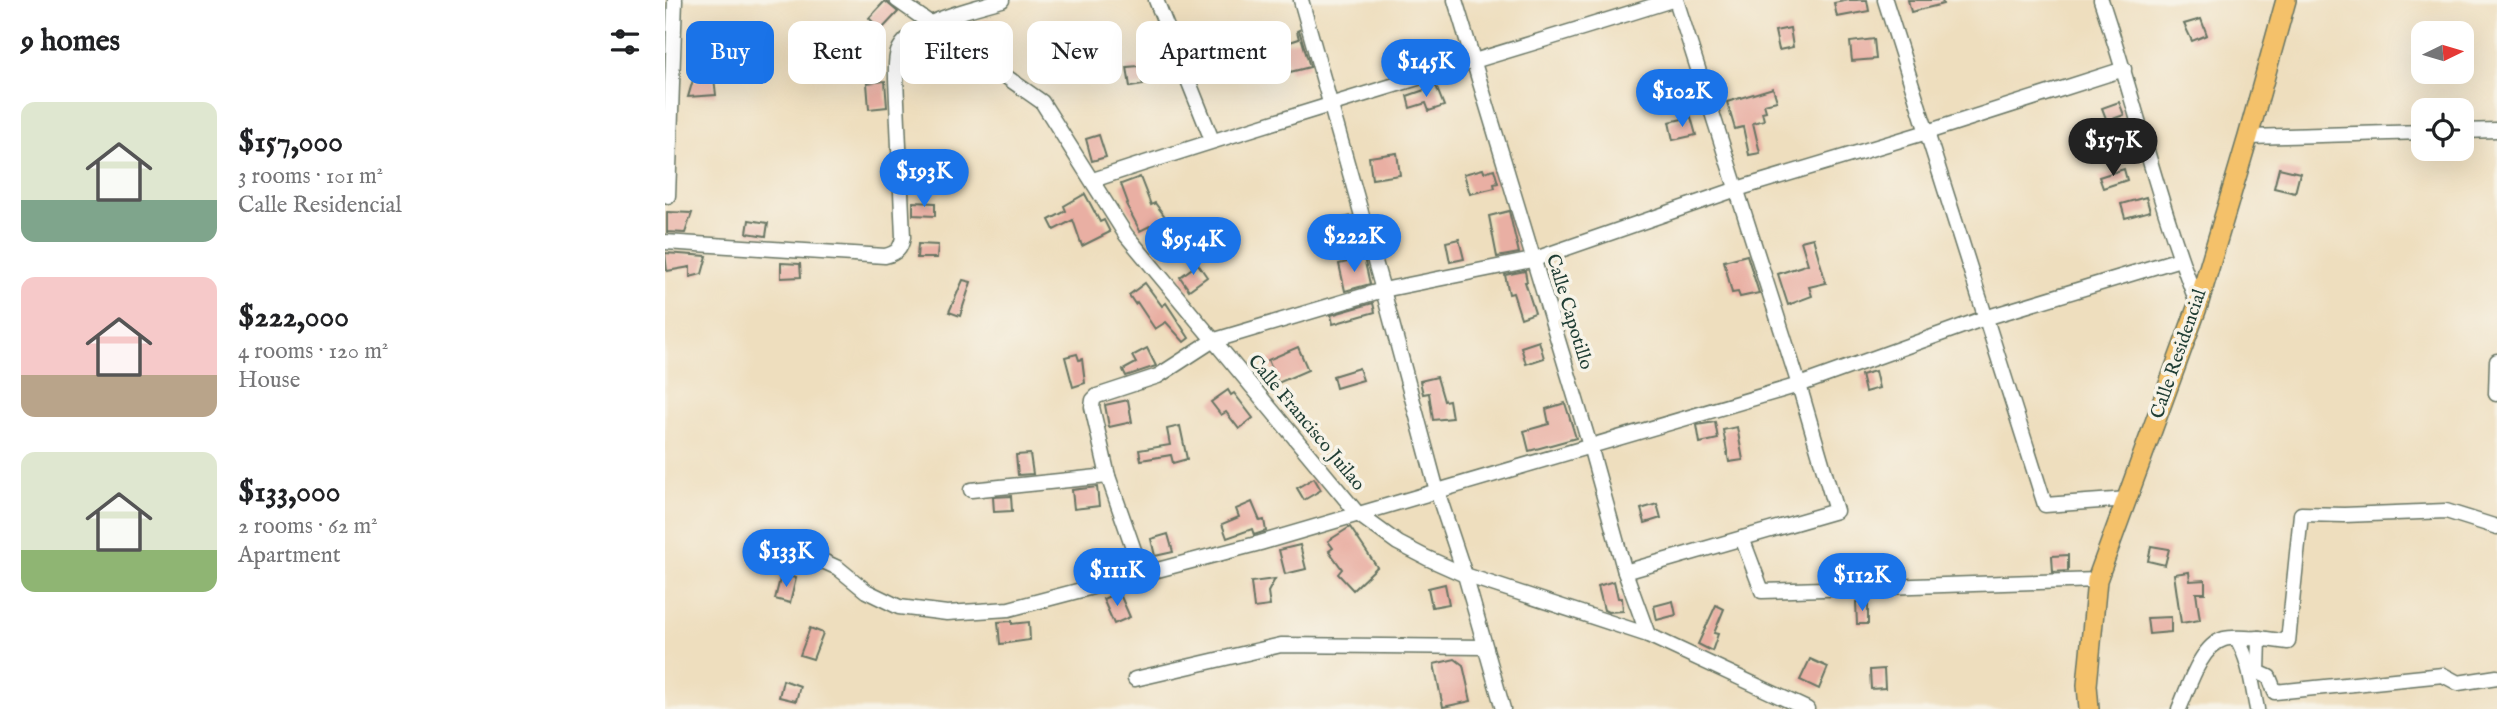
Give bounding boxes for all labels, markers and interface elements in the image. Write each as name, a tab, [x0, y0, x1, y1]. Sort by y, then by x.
chip: Buy	[686, 21, 774, 84]
chip: Rent	[788, 21, 886, 84]
chip: Filters	[900, 21, 1013, 84]
chip: New	[1027, 21, 1122, 84]
chip: Apartment	[1136, 21, 1291, 84]
north arrow	[2411, 21, 2475, 84]
map controls	[2411, 21, 2474, 161]
text: 9 homes	[21, 23, 120, 61]
icon: filters	[606, 23, 644, 61]
pin: $145K	[1377, 40, 1475, 99]
text: $145K	[1397, 47, 1455, 76]
pin: $102K	[1633, 69, 1731, 129]
text: $102K	[1652, 77, 1712, 106]
button: locate	[2411, 98, 2474, 161]
pin: $157K	[2064, 118, 2162, 178]
text: $157,000	[238, 124, 343, 162]
text: $157K	[2084, 126, 2142, 155]
icon: home	[77, 130, 161, 214]
pin: $193K	[875, 150, 973, 209]
text: $193K	[896, 157, 952, 186]
text: 3 rooms · 101 m²	[238, 162, 383, 191]
text: Calle Residencial	[238, 191, 402, 220]
pin: $222K	[1305, 215, 1403, 274]
pin: $95.4K	[1136, 218, 1250, 277]
text: $222K	[1323, 222, 1385, 251]
text: $95.4K	[1161, 225, 1225, 254]
street label: Calle Capotillo	[1540, 251, 1598, 373]
street label: Calle Residencial	[2146, 285, 2213, 422]
text: $222,000	[238, 299, 349, 337]
icon: home	[77, 305, 161, 389]
text: 4 rooms · 120 m²	[238, 337, 388, 366]
street label: Calle Francisco Juilao	[1242, 350, 1370, 496]
text: House	[238, 366, 300, 395]
text: $133,000	[238, 474, 340, 512]
icon: home	[77, 480, 161, 564]
text: 2 rooms · 62 m²	[238, 512, 378, 541]
pin: $133K	[737, 530, 835, 589]
text: $133K	[758, 537, 814, 566]
text: Apartment	[238, 541, 341, 570]
pin: $111K	[1068, 548, 1166, 608]
pin: $112K	[1813, 554, 1911, 613]
text: $111K	[1089, 556, 1145, 585]
text: $112K	[1833, 561, 1891, 590]

